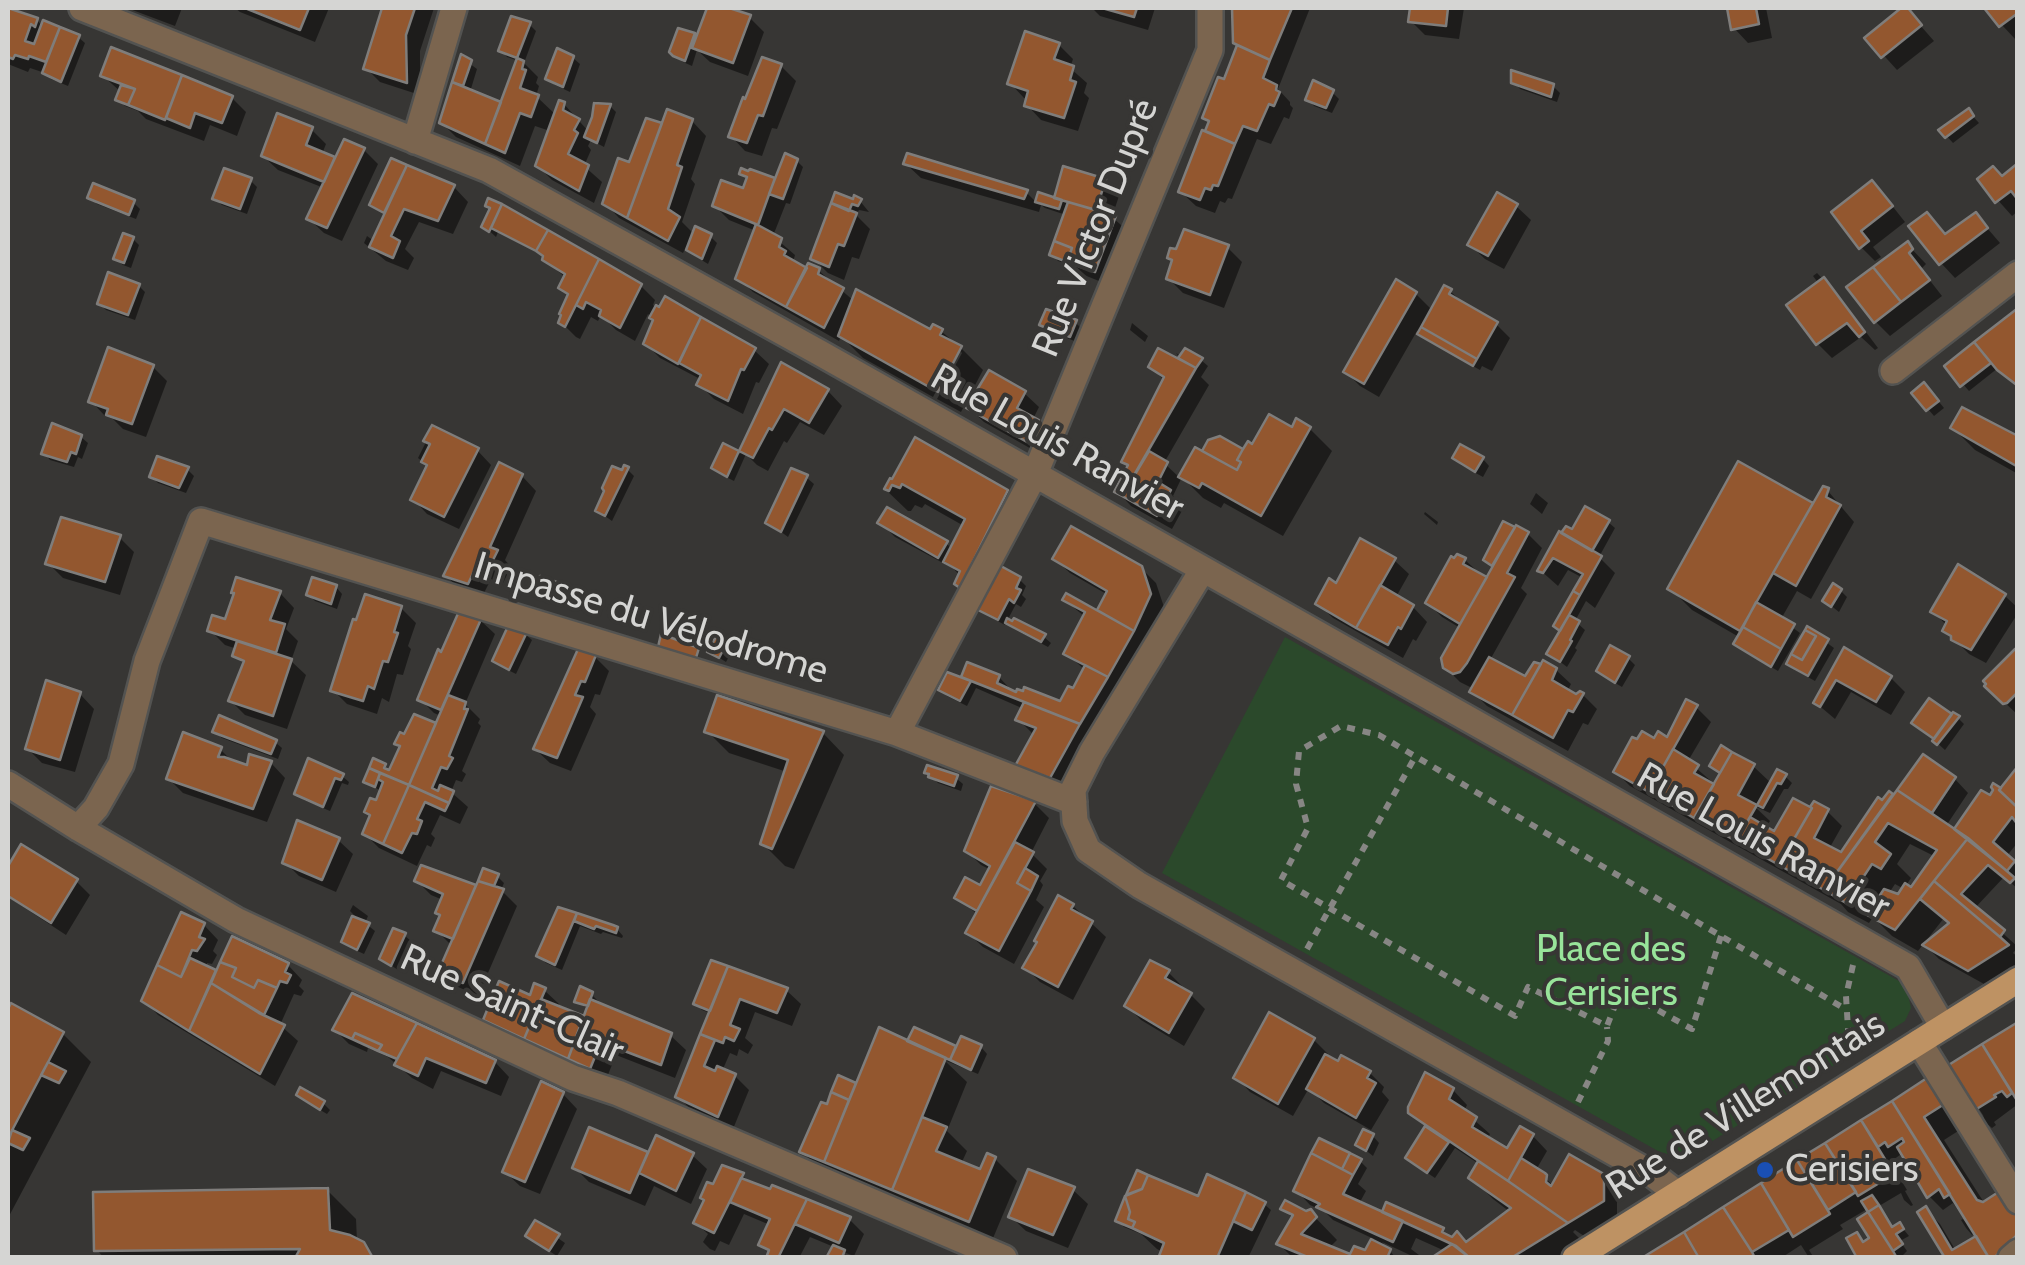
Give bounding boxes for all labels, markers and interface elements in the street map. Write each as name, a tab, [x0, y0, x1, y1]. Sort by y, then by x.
street label: Rue Victor Dupré	[1024, 92, 1168, 364]
street label: Rue Louis Ranvier	[923, 355, 1191, 531]
street label: Impasse du Vélodrome	[469, 543, 833, 695]
street label: Rue Louis Ranvier	[1629, 754, 1897, 930]
park label: Place des Cerisiers	[1536, 927, 1686, 1016]
street label: Rue Saint-Clair	[393, 935, 631, 1075]
street label: Rue de Villemontais	[1598, 1002, 1894, 1210]
place label: Cerisiers	[1785, 1147, 1918, 1193]
marker: Cerisiers	[1754, 1159, 1776, 1181]

